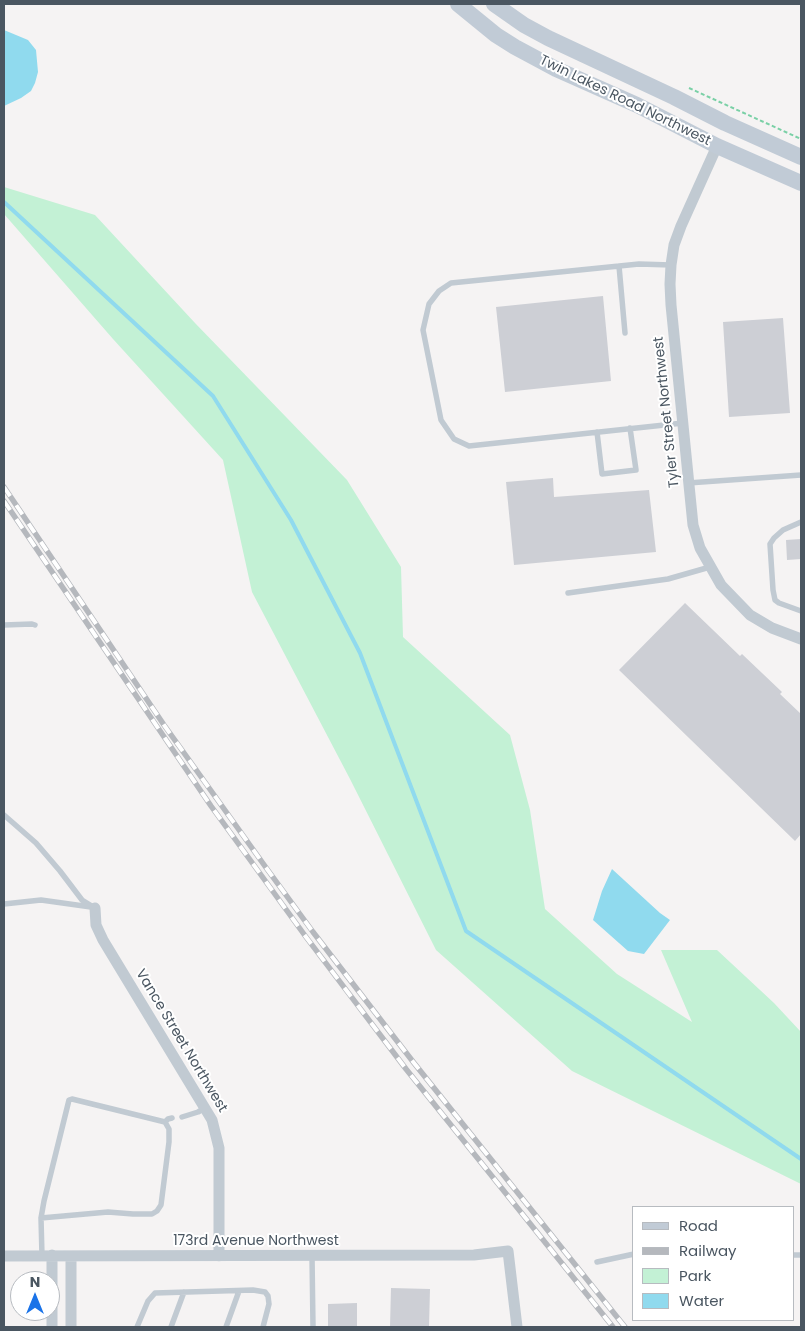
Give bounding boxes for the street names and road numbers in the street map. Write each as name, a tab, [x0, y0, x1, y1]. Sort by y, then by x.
street label: Twin Lakes Road Northwest	[537, 52, 713, 150]
street label: Tyler Street Northwest	[651, 336, 683, 488]
street label: Vance Street Northwest	[132, 966, 230, 1116]
street label: 173rd Avenue Northwest	[173, 1233, 339, 1249]

